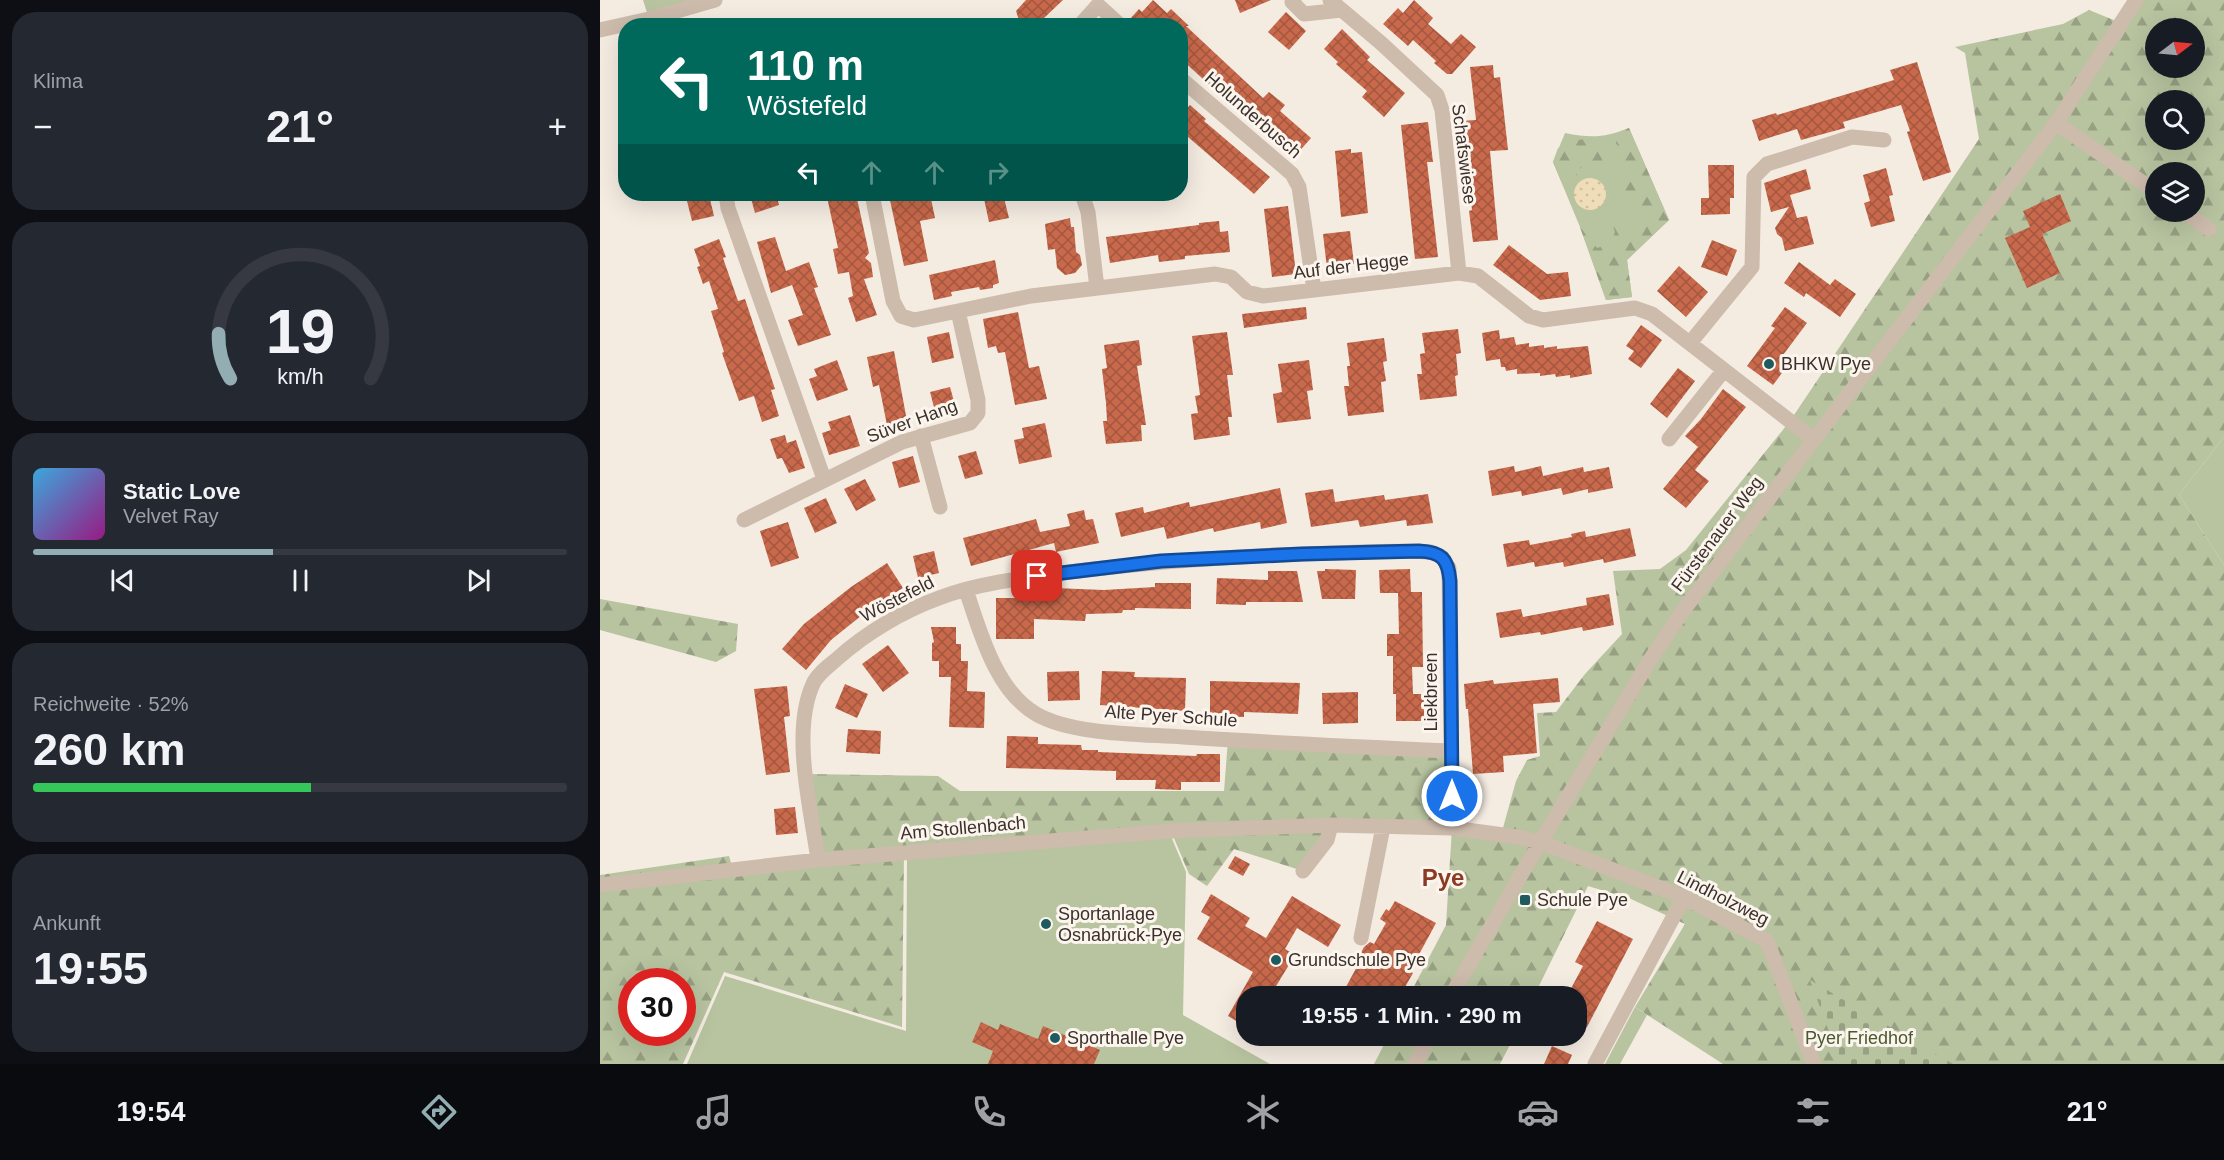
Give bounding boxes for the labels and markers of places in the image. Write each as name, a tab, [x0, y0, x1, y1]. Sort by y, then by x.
place label: BHKW Pye	[1781, 354, 1871, 374]
marker: BHKW Pye	[1762, 357, 1776, 371]
pin	[1011, 550, 1062, 601]
place label: Schule Pye	[1537, 890, 1628, 910]
marker: Schule Pye	[1518, 893, 1532, 907]
place label: Sportanlage Osnabrück-Pye	[1058, 904, 1182, 945]
marker: Sportanlage Osnabrück-Pye	[1039, 917, 1053, 931]
place label: Grundschule Pye	[1288, 950, 1426, 970]
marker: Grundschule Pye	[1269, 953, 1283, 967]
place label: Sporthalle Pye	[1067, 1028, 1184, 1048]
marker: Sporthalle Pye	[1048, 1031, 1062, 1045]

